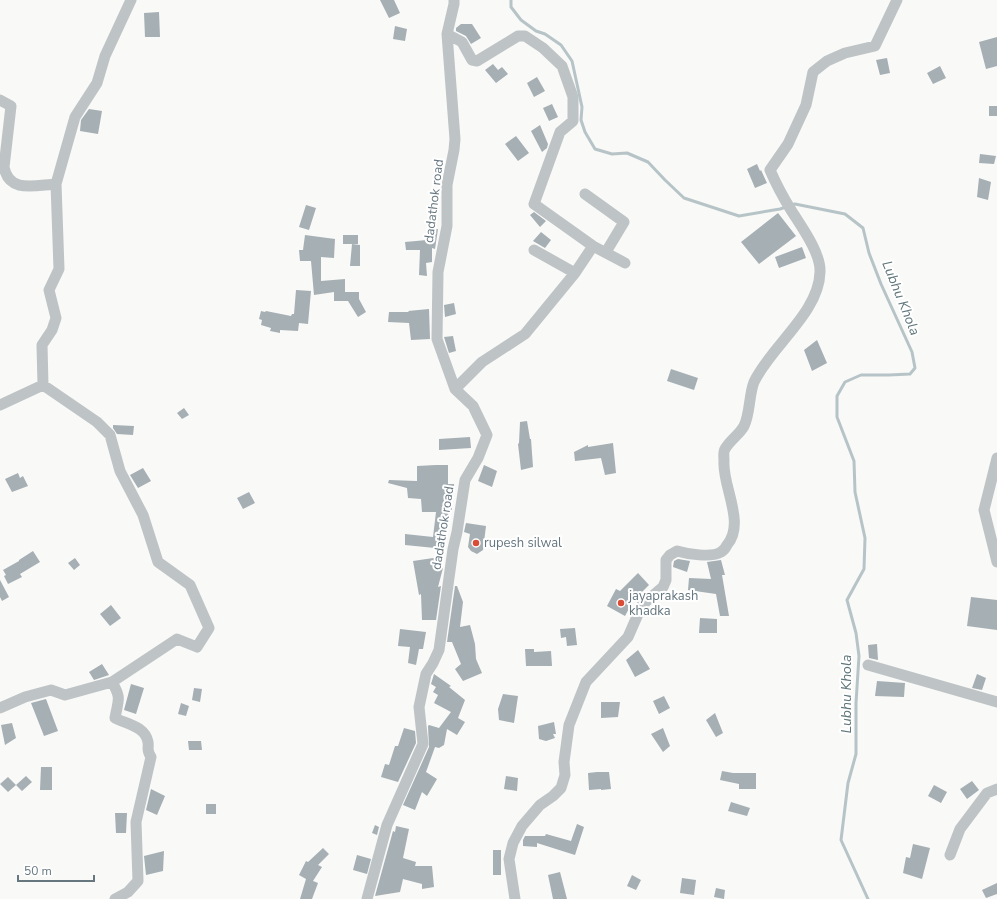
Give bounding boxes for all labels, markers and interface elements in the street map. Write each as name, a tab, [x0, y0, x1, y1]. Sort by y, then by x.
street label: dadathok road	[420, 158, 448, 244]
water label: Lubhu Khola	[877, 258, 925, 338]
street label: dadathok road	[428, 485, 458, 571]
place label: rupesh silwal	[484, 534, 562, 552]
marker: rupesh silwal	[471, 538, 481, 548]
place label: jayaprakash khadka	[628, 587, 698, 620]
marker: jayaprakash khadka	[616, 598, 626, 608]
water label: Lubhu Khola	[837, 655, 856, 733]
scale bar	[18, 857, 94, 883]
text: 50 m	[24, 863, 52, 879]

